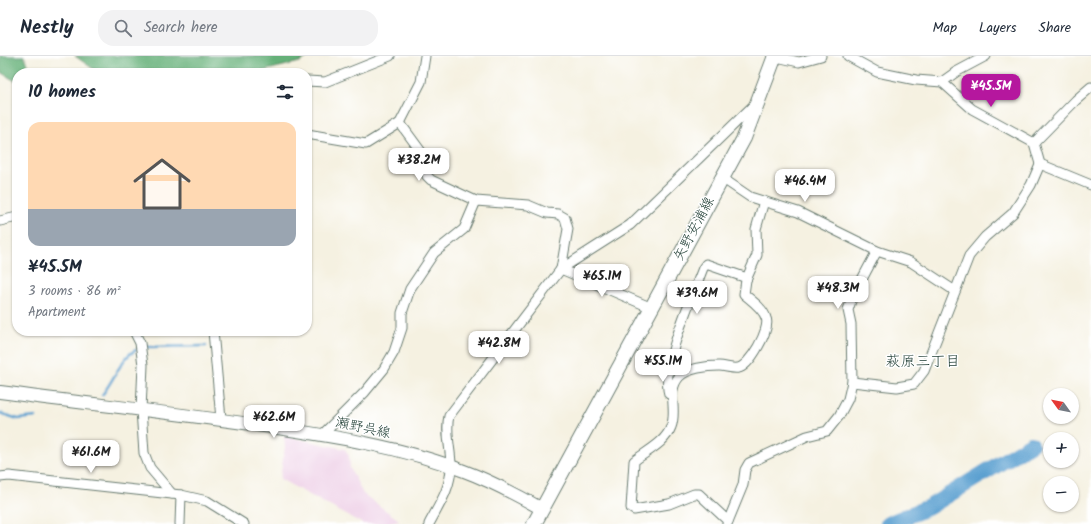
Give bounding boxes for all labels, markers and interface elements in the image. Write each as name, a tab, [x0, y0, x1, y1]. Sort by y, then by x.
search box	[98, 10, 378, 46]
text: Nestly	[20, 13, 74, 43]
text: Search here	[144, 16, 218, 40]
icon: search	[112, 17, 134, 39]
text: Map	[933, 17, 957, 39]
text: Layers	[979, 17, 1017, 39]
text: Share	[1039, 17, 1071, 39]
pin: ¥45.5M	[958, 74, 1024, 108]
text: ¥45.5M	[970, 76, 1012, 97]
text: 10 homes	[28, 79, 96, 106]
icon: filters	[274, 81, 296, 103]
icon: home	[126, 148, 198, 220]
pin: ¥38.2M	[386, 148, 452, 182]
text: ¥38.2M	[397, 150, 441, 171]
pin: ¥46.4M	[772, 169, 838, 203]
text: ¥46.4M	[784, 171, 826, 192]
street label: 矢野安浦線	[668, 193, 720, 265]
text: ¥45.5M	[28, 254, 82, 281]
pin: ¥65.1M	[569, 264, 635, 298]
text: ¥65.1M	[583, 266, 621, 287]
pin: ¥48.3M	[805, 276, 871, 310]
text: ¥48.3M	[817, 278, 859, 299]
text: 3 rooms · 86 m²	[28, 281, 121, 302]
pin: ¥39.6M	[664, 281, 730, 315]
text: ¥39.6M	[676, 283, 718, 304]
text: Apartment	[28, 302, 86, 323]
pin: ¥42.8M	[466, 331, 532, 365]
text: ¥42.8M	[477, 333, 521, 354]
pin: ¥55.1M	[630, 349, 696, 383]
district label: 萩原三丁目	[885, 350, 961, 374]
text: ¥55.1M	[644, 351, 682, 372]
north arrow	[1043, 388, 1079, 424]
map controls	[1043, 388, 1079, 512]
pin: ¥62.6M	[241, 405, 307, 439]
text: ¥62.6M	[253, 407, 295, 428]
street label: 瀬野呉線	[333, 411, 393, 445]
button: +	[1043, 432, 1079, 468]
pin: ¥61.6M	[58, 440, 124, 474]
text: ¥61.6M	[72, 442, 110, 463]
button: −	[1043, 476, 1079, 512]

